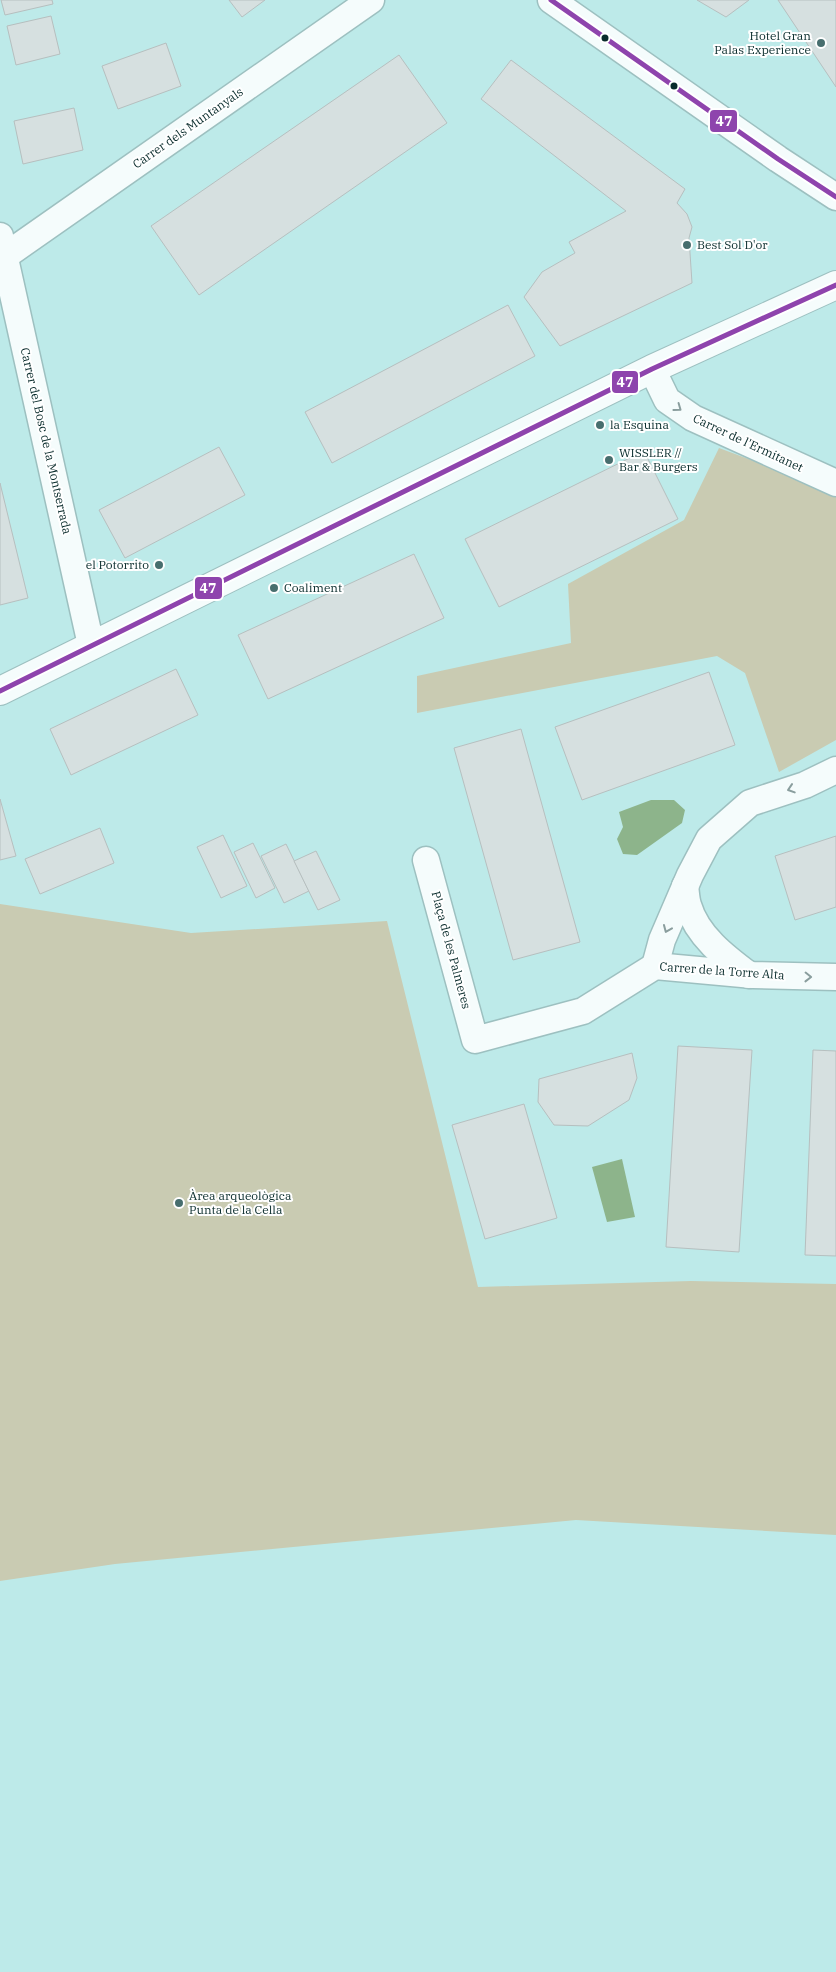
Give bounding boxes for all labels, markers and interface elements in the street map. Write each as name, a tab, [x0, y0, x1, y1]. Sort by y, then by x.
place label: Hotel Gran Palas Experience	[714, 28, 811, 57]
unlabelled marker	[600, 33, 610, 43]
marker: Hotel Gran Palas Experience	[815, 37, 827, 49]
unlabelled marker	[669, 81, 679, 91]
street label: Carrer dels Muntanyals	[130, 84, 246, 171]
line badge: 47	[709, 109, 738, 133]
text: 47	[716, 112, 732, 130]
place label: Best Sol D'or	[697, 237, 768, 252]
marker: Best Sol D'or	[681, 239, 693, 251]
street label: Carrer del Bosc de la Montserrada	[18, 346, 75, 536]
line badge: 47	[611, 370, 639, 394]
text: 47	[617, 373, 633, 391]
one-way arrow	[673, 402, 682, 411]
street label: Carrer de l'Ermitanet	[691, 410, 806, 475]
place label: la Esquina	[610, 417, 670, 432]
marker: la Esquina	[594, 419, 606, 431]
place label: WISSLER // Bar & Burgers	[619, 445, 698, 474]
marker: WISSLER // Bar & Burgers	[603, 454, 615, 466]
place label: el Potorrito	[86, 557, 149, 572]
marker: el Potorrito	[153, 559, 165, 571]
line badge: 47	[194, 576, 223, 600]
text: 47	[200, 579, 216, 597]
place label: Coaliment	[284, 580, 342, 595]
marker: Coaliment	[268, 582, 280, 594]
one-way arrow	[788, 784, 796, 794]
street label: Plaça de les Palmeres	[429, 889, 474, 1011]
one-way arrow	[663, 924, 673, 933]
street label: Carrer de la Torre Alta	[659, 959, 785, 982]
one-way arrow	[804, 971, 812, 982]
place label: Àrea arqueològica Punta de la Cella	[189, 1188, 292, 1217]
marker: Àrea arqueològica Punta de la Cella	[173, 1197, 185, 1209]

